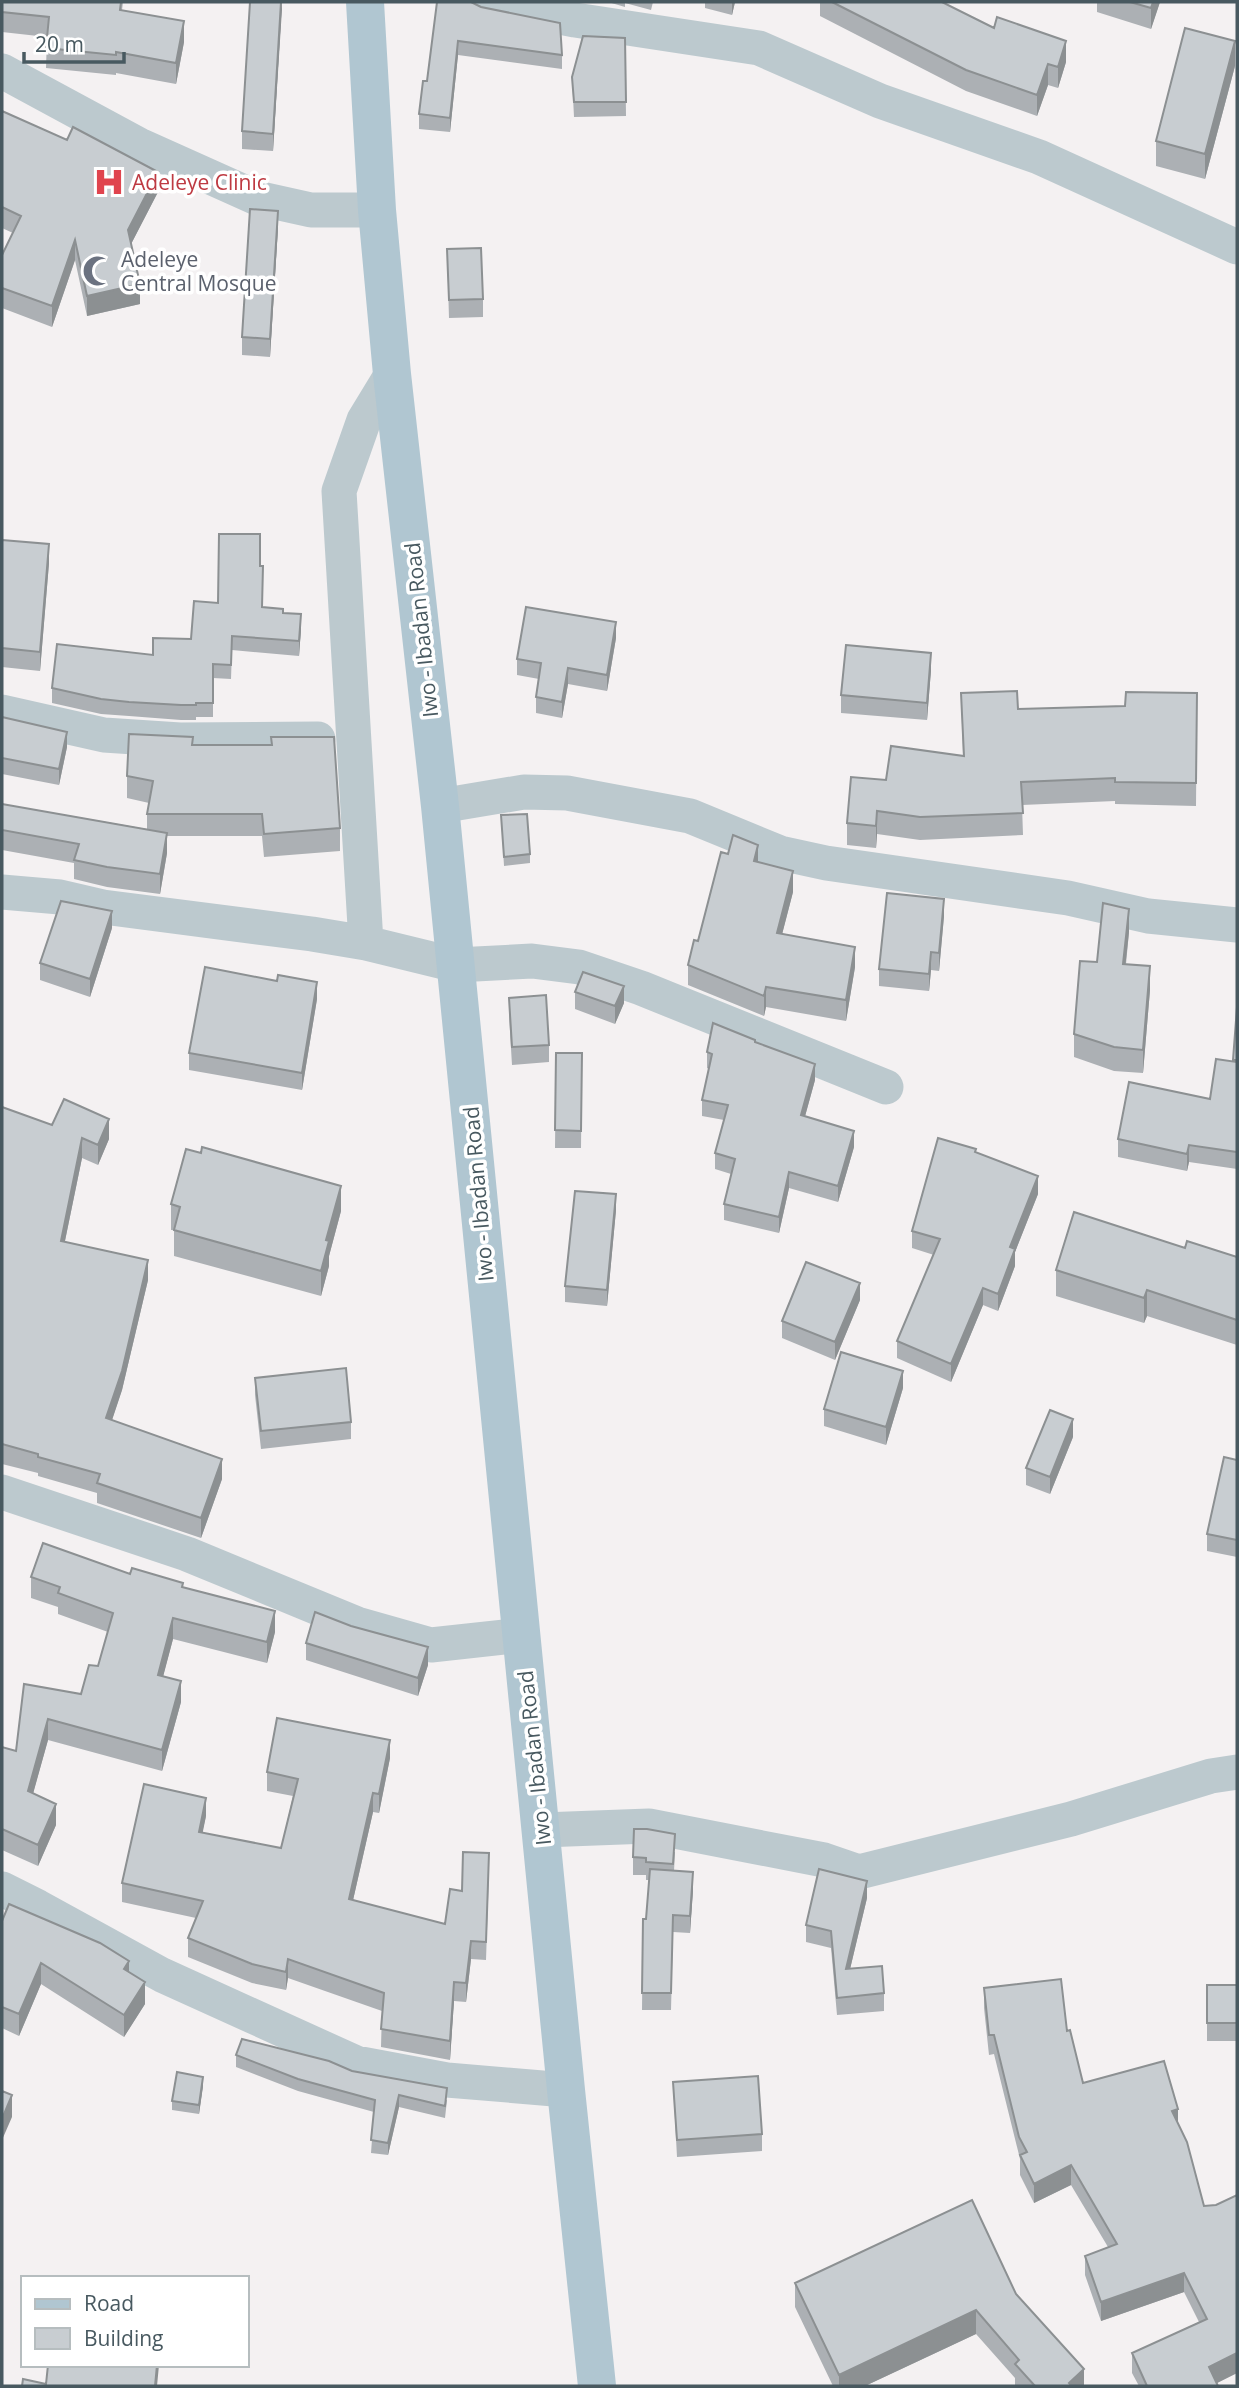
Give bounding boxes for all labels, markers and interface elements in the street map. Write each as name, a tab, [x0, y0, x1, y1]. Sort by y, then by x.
scale bar	[24, 21, 124, 65]
text: 20 m	[35, 30, 84, 58]
hospital icon: Adeleye Clinic	[92, 165, 126, 199]
place label: Adeleye Clinic	[132, 168, 267, 196]
place label: Adeleye Central Mosque	[121, 245, 276, 297]
mosque icon: Adeleye Central Mosque	[81, 254, 115, 288]
street label: Iwo - Ibadan Road	[398, 541, 444, 719]
street label: Iwo - Ibadan Road	[456, 1105, 500, 1283]
street label: Iwo - Ibadan Road	[511, 1669, 557, 1847]
legend	[21, 2276, 248, 2367]
text: Road	[84, 2289, 134, 2317]
text: Building	[84, 2324, 163, 2352]

